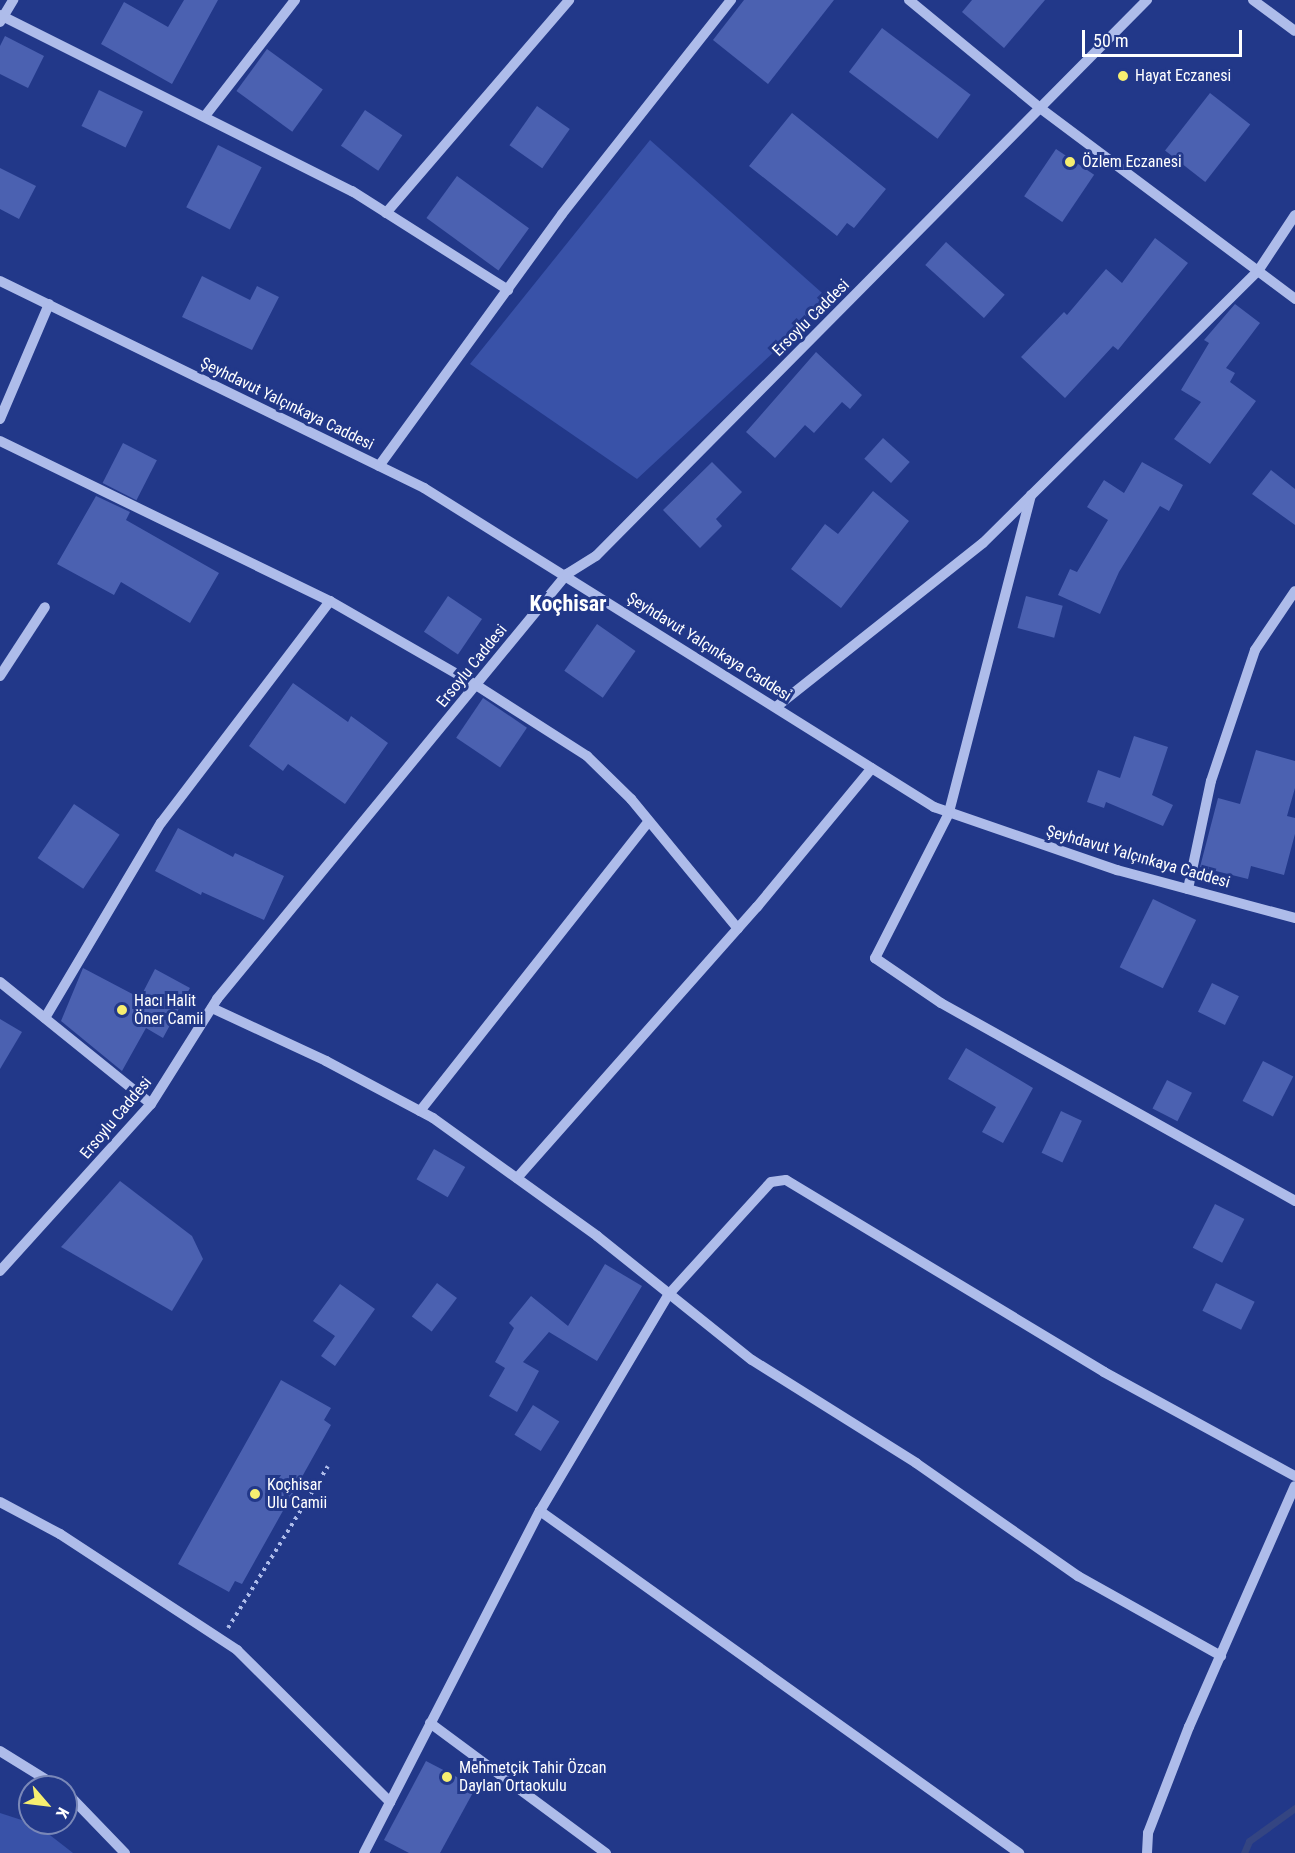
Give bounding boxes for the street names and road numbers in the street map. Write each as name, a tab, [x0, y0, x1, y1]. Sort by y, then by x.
street label: Ersoylu Caddesi	[769, 276, 853, 360]
street label: Şeyhdavut Yalçınkaya Caddesi	[197, 354, 377, 454]
street label: Şeyhdavut Yalçınkaya Caddesi	[623, 588, 795, 706]
street label: Ersoylu Caddesi	[433, 621, 511, 711]
street label: Şeyhdavut Yalçınkaya Caddesi	[1044, 822, 1232, 892]
street label: Ersoylu Caddesi	[76, 1073, 156, 1163]

